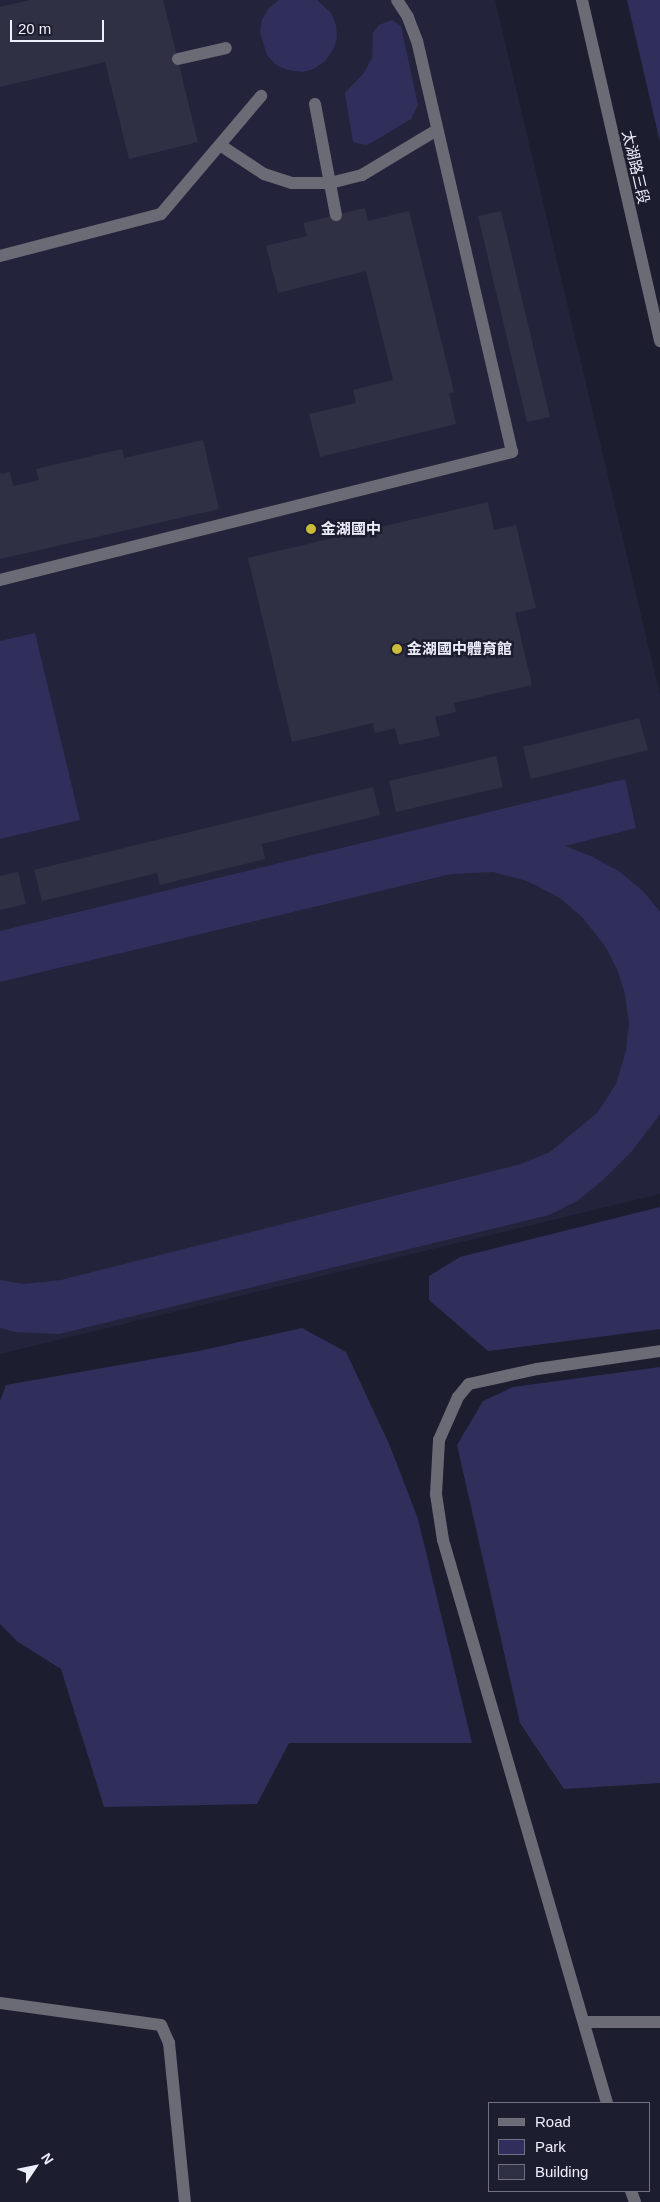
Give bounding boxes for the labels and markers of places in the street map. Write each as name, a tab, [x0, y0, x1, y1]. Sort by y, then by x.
place label: 金湖國中	[321, 520, 381, 538]
marker: 金湖國中	[305, 523, 317, 535]
place label: 金湖國中體育館	[407, 640, 512, 658]
marker: 金湖國中體育館	[391, 643, 403, 655]

